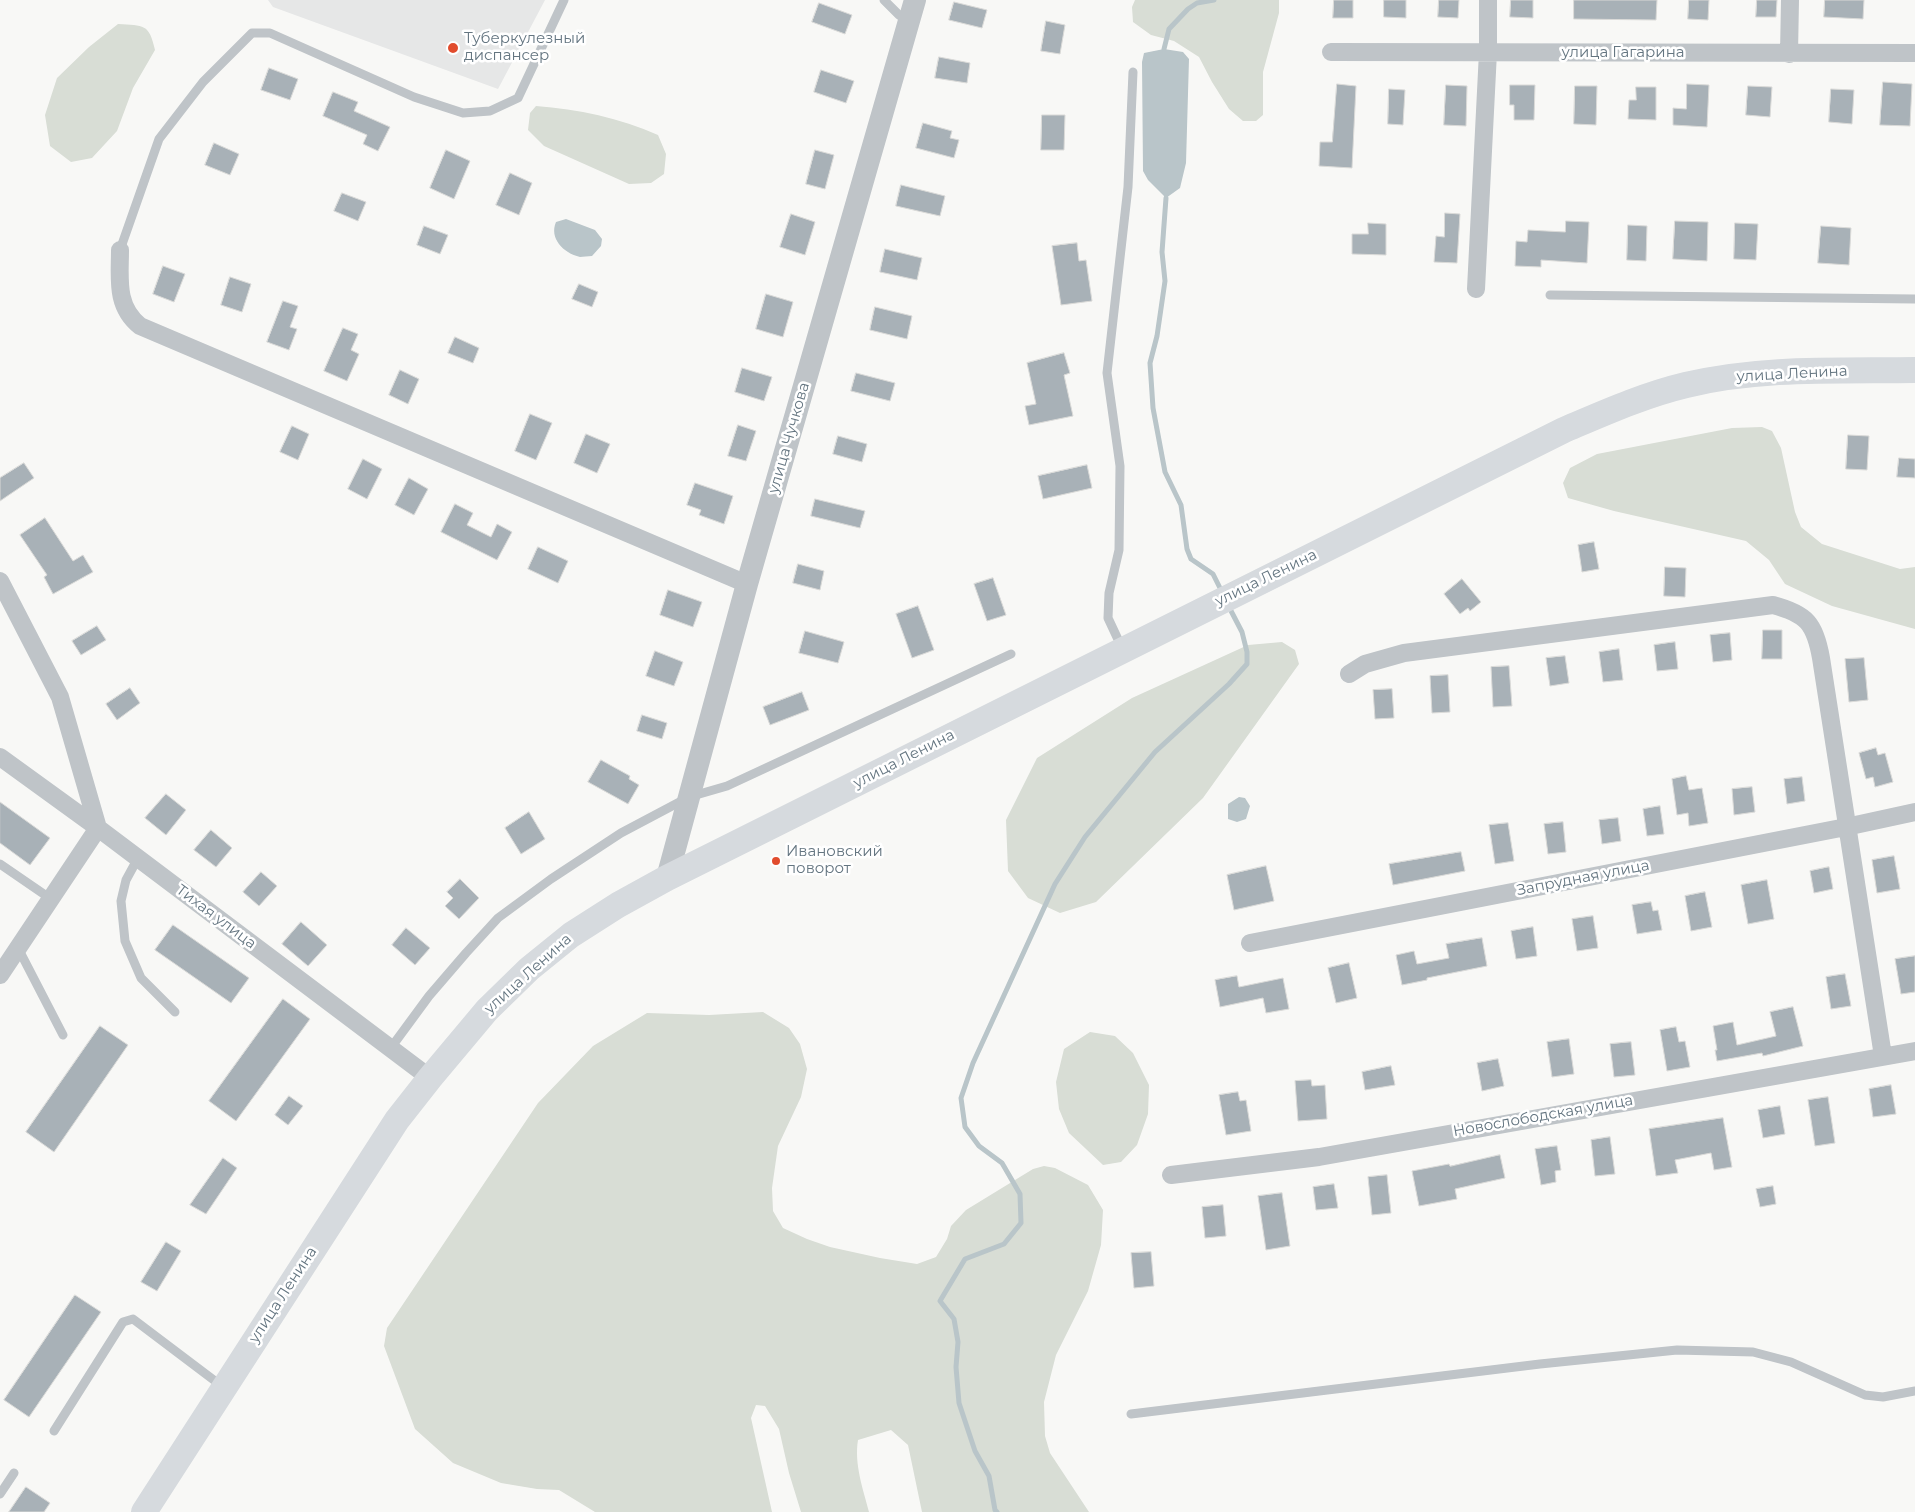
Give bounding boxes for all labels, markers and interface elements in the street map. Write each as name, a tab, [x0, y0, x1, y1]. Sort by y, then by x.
place label: Туберкулезный диспансер	[464, 30, 585, 65]
marker: Туберкулезный диспансер	[446, 41, 460, 55]
street label: улица Гагарина	[1561, 44, 1685, 62]
street label: улица Ленина	[1736, 362, 1848, 386]
street label: улица Чучкова	[765, 380, 813, 496]
street label: улица Ленина	[1212, 546, 1320, 610]
street label: улица Ленина	[850, 726, 958, 792]
place label: Ивановский поворот	[786, 843, 883, 878]
marker: Ивановский поворот	[770, 855, 782, 867]
street label: Запрудная улица	[1515, 856, 1651, 900]
street label: Тихая улица	[173, 881, 259, 953]
street label: улица Ленина	[481, 930, 575, 1018]
street label: Новослободская улица	[1452, 1091, 1634, 1141]
street label: улица Ленина	[245, 1244, 321, 1346]

